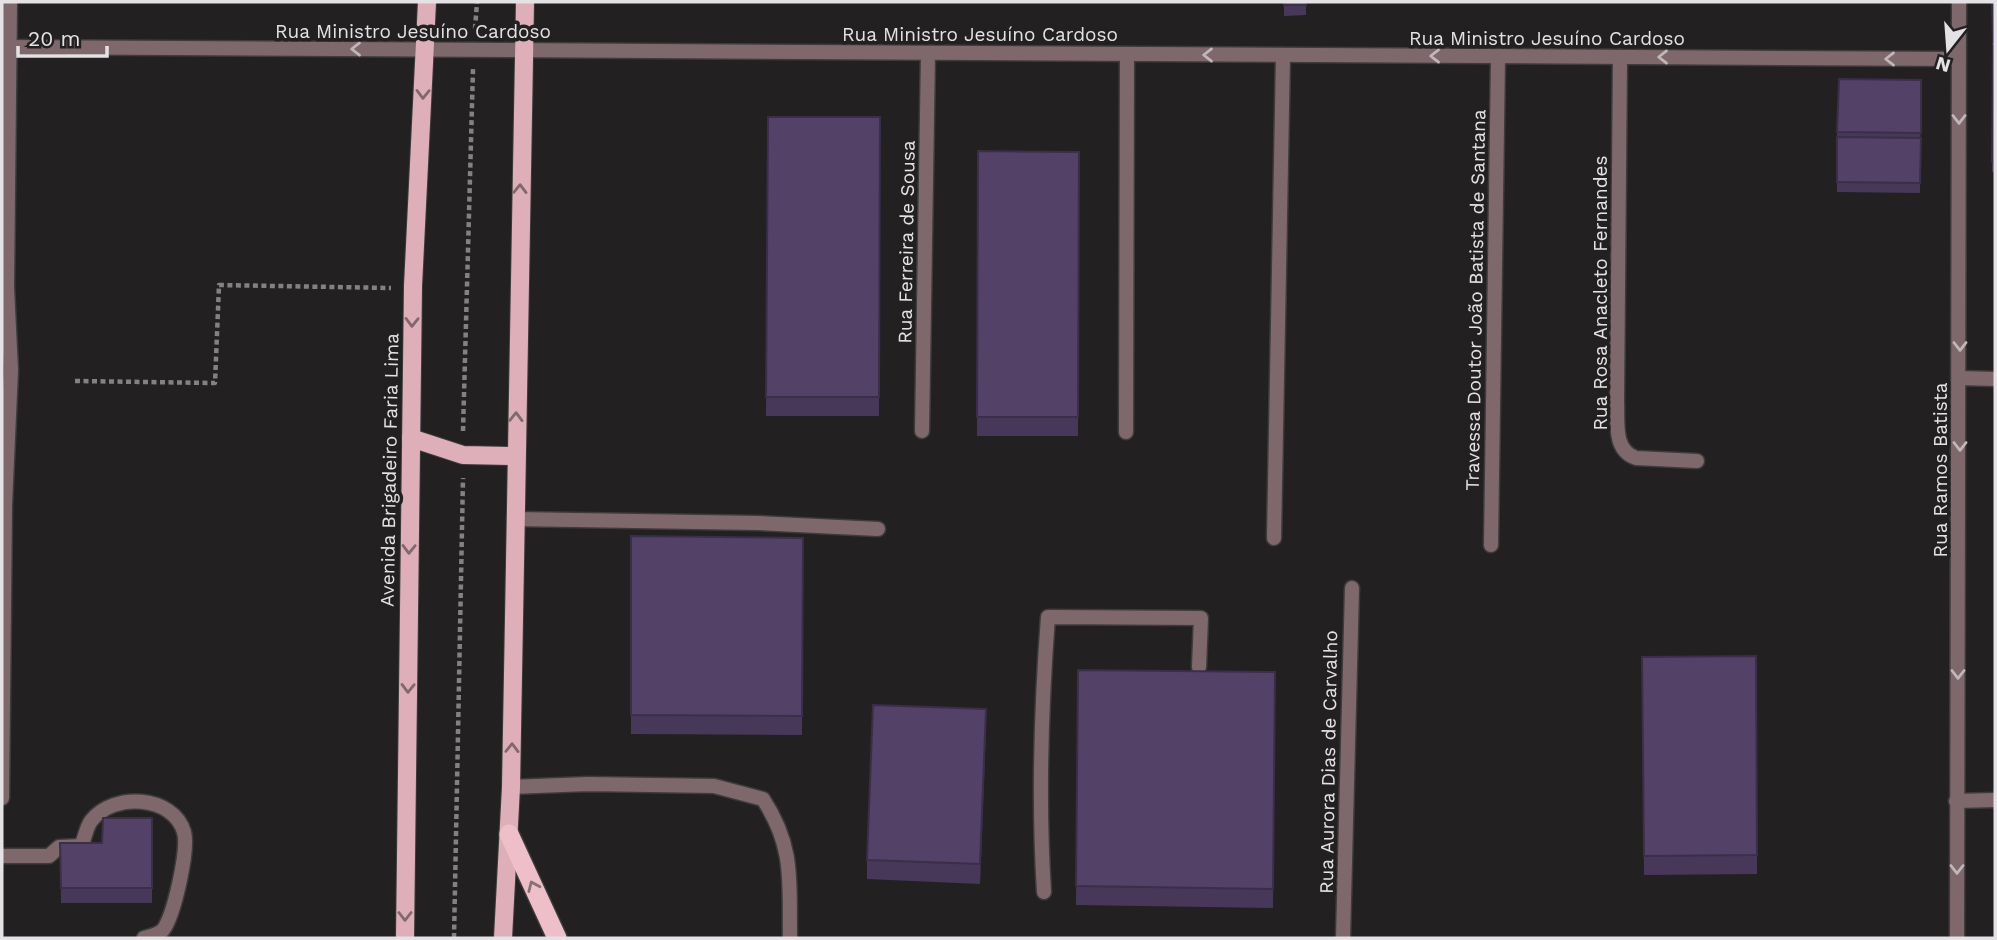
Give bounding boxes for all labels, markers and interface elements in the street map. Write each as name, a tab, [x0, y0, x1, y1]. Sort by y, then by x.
scale bar	[18, 14, 107, 58]
north arrow	[1913, 14, 1983, 84]
street label: Rua Ministro Jesuíno Cardoso	[275, 20, 551, 43]
street label: Rua Ministro Jesuíno Cardoso	[842, 23, 1118, 46]
text: 20 m	[28, 26, 80, 51]
street label: Rua Ministro Jesuíno Cardoso	[1409, 27, 1685, 50]
one-way arrow	[350, 41, 360, 57]
one-way arrow	[1202, 47, 1213, 63]
one-way arrow	[1430, 48, 1440, 64]
one-way arrow	[1657, 50, 1668, 65]
one-way arrow	[1884, 51, 1895, 67]
text: N	[1933, 52, 1953, 78]
one-way arrow	[415, 90, 431, 100]
street label: Travessa Doutor João Batista de Santana	[1461, 109, 1490, 491]
one-way arrow	[1951, 114, 1967, 125]
street label: Rua Ferreira de Sousa	[893, 140, 920, 344]
street label: Rua Rosa Anacleto Fernandes	[1589, 155, 1612, 431]
one-way arrow	[512, 184, 528, 194]
one-way arrow	[404, 317, 420, 327]
street label: Avenida Brigadeiro Faria Lima	[376, 333, 403, 607]
one-way arrow	[1952, 342, 1968, 352]
street label: Rua Ramos Batista	[1929, 382, 1952, 557]
one-way arrow	[508, 411, 524, 421]
one-way arrow	[1952, 441, 1967, 452]
one-way arrow	[401, 544, 417, 555]
street label: Rua Aurora Dias de Carvalho	[1315, 630, 1342, 894]
one-way arrow	[1950, 669, 1965, 680]
one-way arrow	[400, 683, 415, 694]
one-way arrow	[504, 742, 519, 753]
one-way arrow	[1949, 864, 1965, 875]
one-way arrow	[527, 881, 541, 894]
one-way arrow	[397, 911, 413, 921]

